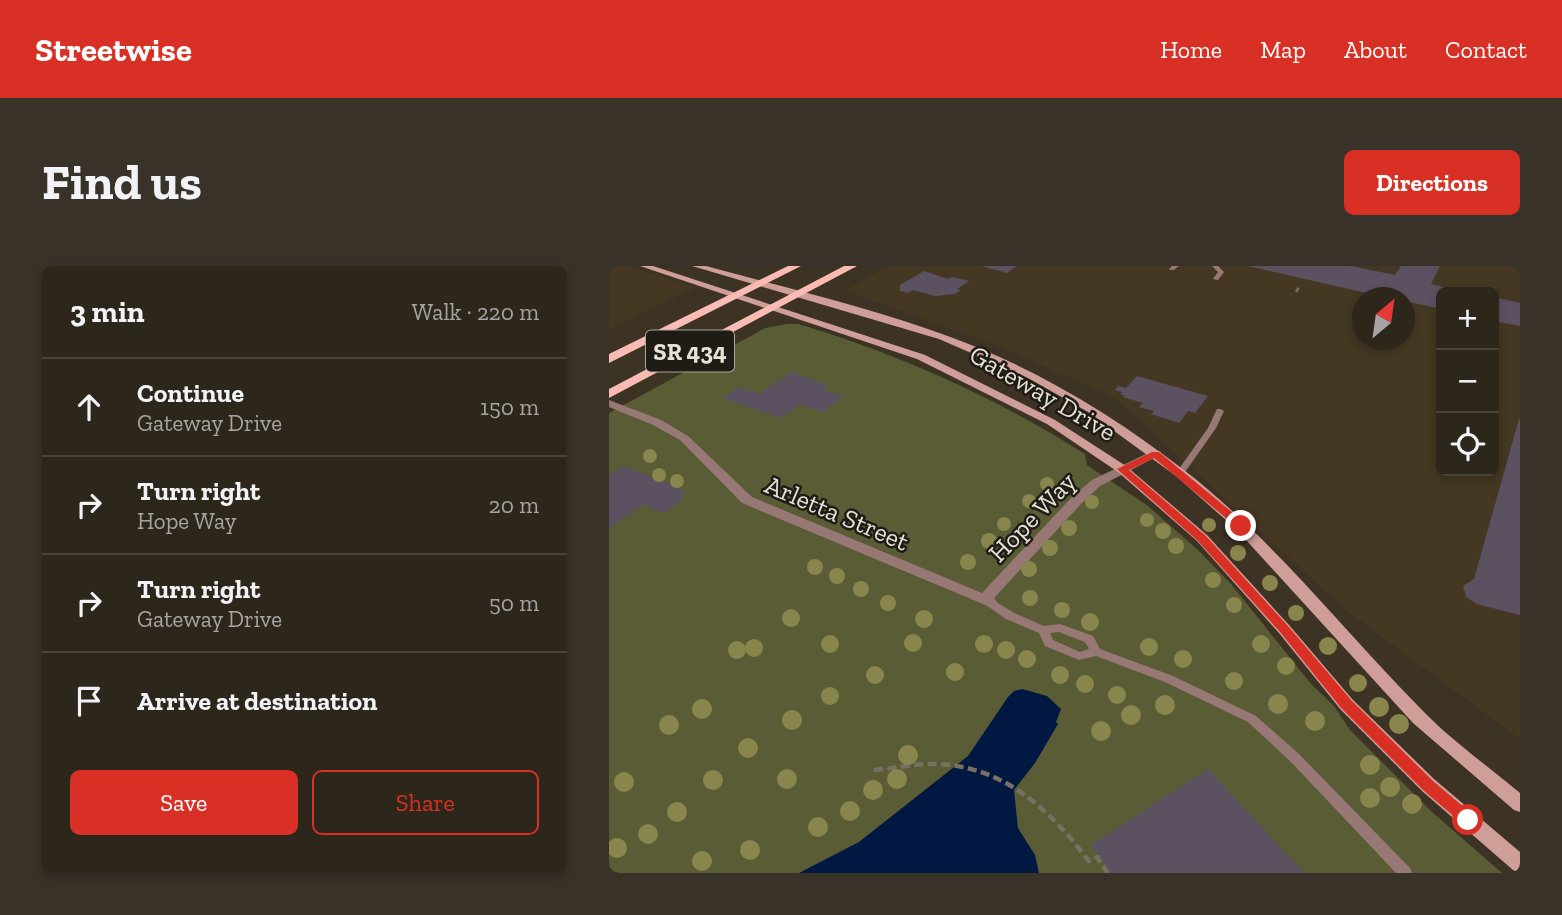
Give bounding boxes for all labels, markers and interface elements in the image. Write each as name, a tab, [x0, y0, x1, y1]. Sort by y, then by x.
text: Streetwise	[35, 30, 192, 69]
text: Home	[1160, 35, 1222, 64]
text: Map	[1260, 35, 1306, 64]
text: About	[1344, 35, 1407, 64]
text: Contact	[1445, 35, 1527, 64]
button: Directions	[1344, 150, 1520, 215]
text: Find us	[42, 153, 202, 212]
north arrow	[1352, 287, 1415, 350]
map controls	[1436, 287, 1499, 476]
button: +	[1436, 287, 1499, 350]
text: 3 min	[70, 294, 145, 330]
text: Walk · 220 m	[412, 298, 539, 326]
road number: SR 434	[646, 330, 734, 372]
street label: Gateway Drive	[964, 338, 1122, 448]
button: −	[1436, 350, 1499, 413]
text: Continue	[137, 377, 244, 409]
icon: ahead	[70, 388, 108, 426]
text: 150 m	[480, 393, 539, 421]
text: Gateway Drive	[137, 409, 282, 437]
button: locate	[1436, 413, 1499, 476]
street label: Hope Way	[981, 465, 1083, 569]
street label: Arletta Street	[760, 468, 914, 558]
text: Turn right	[137, 475, 260, 507]
icon: right	[70, 486, 108, 524]
text: 20 m	[489, 491, 539, 519]
text: Hope Way	[137, 507, 236, 535]
route end	[1225, 510, 1256, 541]
text: Turn right	[137, 573, 260, 605]
icon: right	[70, 584, 108, 622]
text: 50 m	[489, 589, 539, 617]
text: Gateway Drive	[137, 605, 282, 633]
icon: arrive	[70, 682, 108, 720]
text: Arrive at destination	[137, 685, 377, 717]
button: Save	[70, 770, 298, 835]
button: Share	[312, 770, 539, 835]
route start	[1452, 804, 1483, 835]

